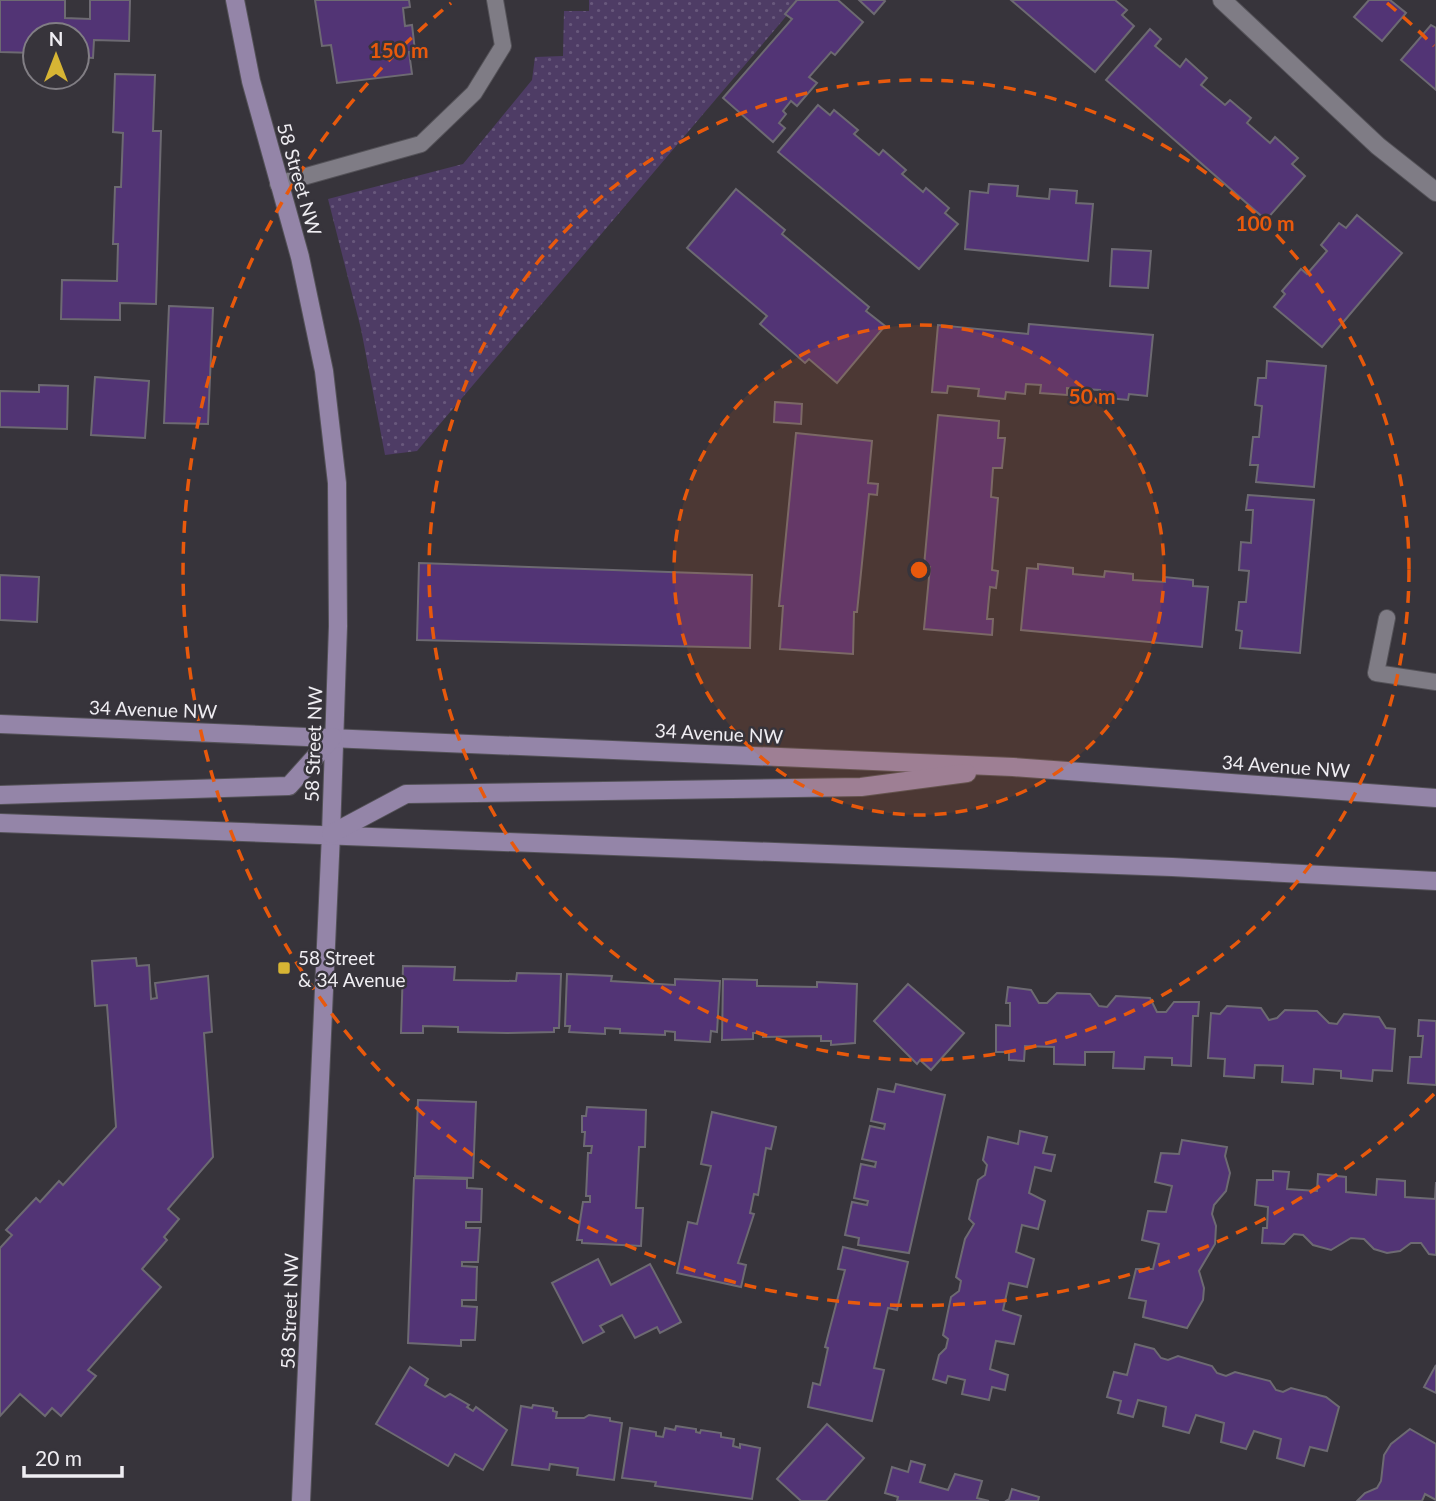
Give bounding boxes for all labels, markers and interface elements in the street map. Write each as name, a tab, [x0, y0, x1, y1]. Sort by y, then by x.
north arrow	[21, 21, 91, 91]
text: N	[49, 27, 63, 50]
text: 150 m	[369, 37, 429, 62]
street label: 58 Street NW	[273, 120, 327, 238]
text: 100 m	[1235, 210, 1295, 235]
text: 50 m	[1068, 383, 1116, 408]
centre of rings	[907, 558, 931, 582]
street label: 58 Street NW	[299, 685, 327, 802]
street label: 34 Avenue NW	[89, 695, 218, 723]
street label: 34 Avenue NW	[654, 718, 784, 748]
street label: 34 Avenue NW	[1221, 750, 1351, 782]
place label: 58 Street & 34 Avenue	[298, 946, 406, 991]
marker: 58 Street & 34 Avenue	[276, 960, 292, 976]
street label: 58 Street NW	[275, 1252, 303, 1369]
scale bar	[24, 1434, 122, 1478]
text: 20 m	[35, 1445, 82, 1470]

